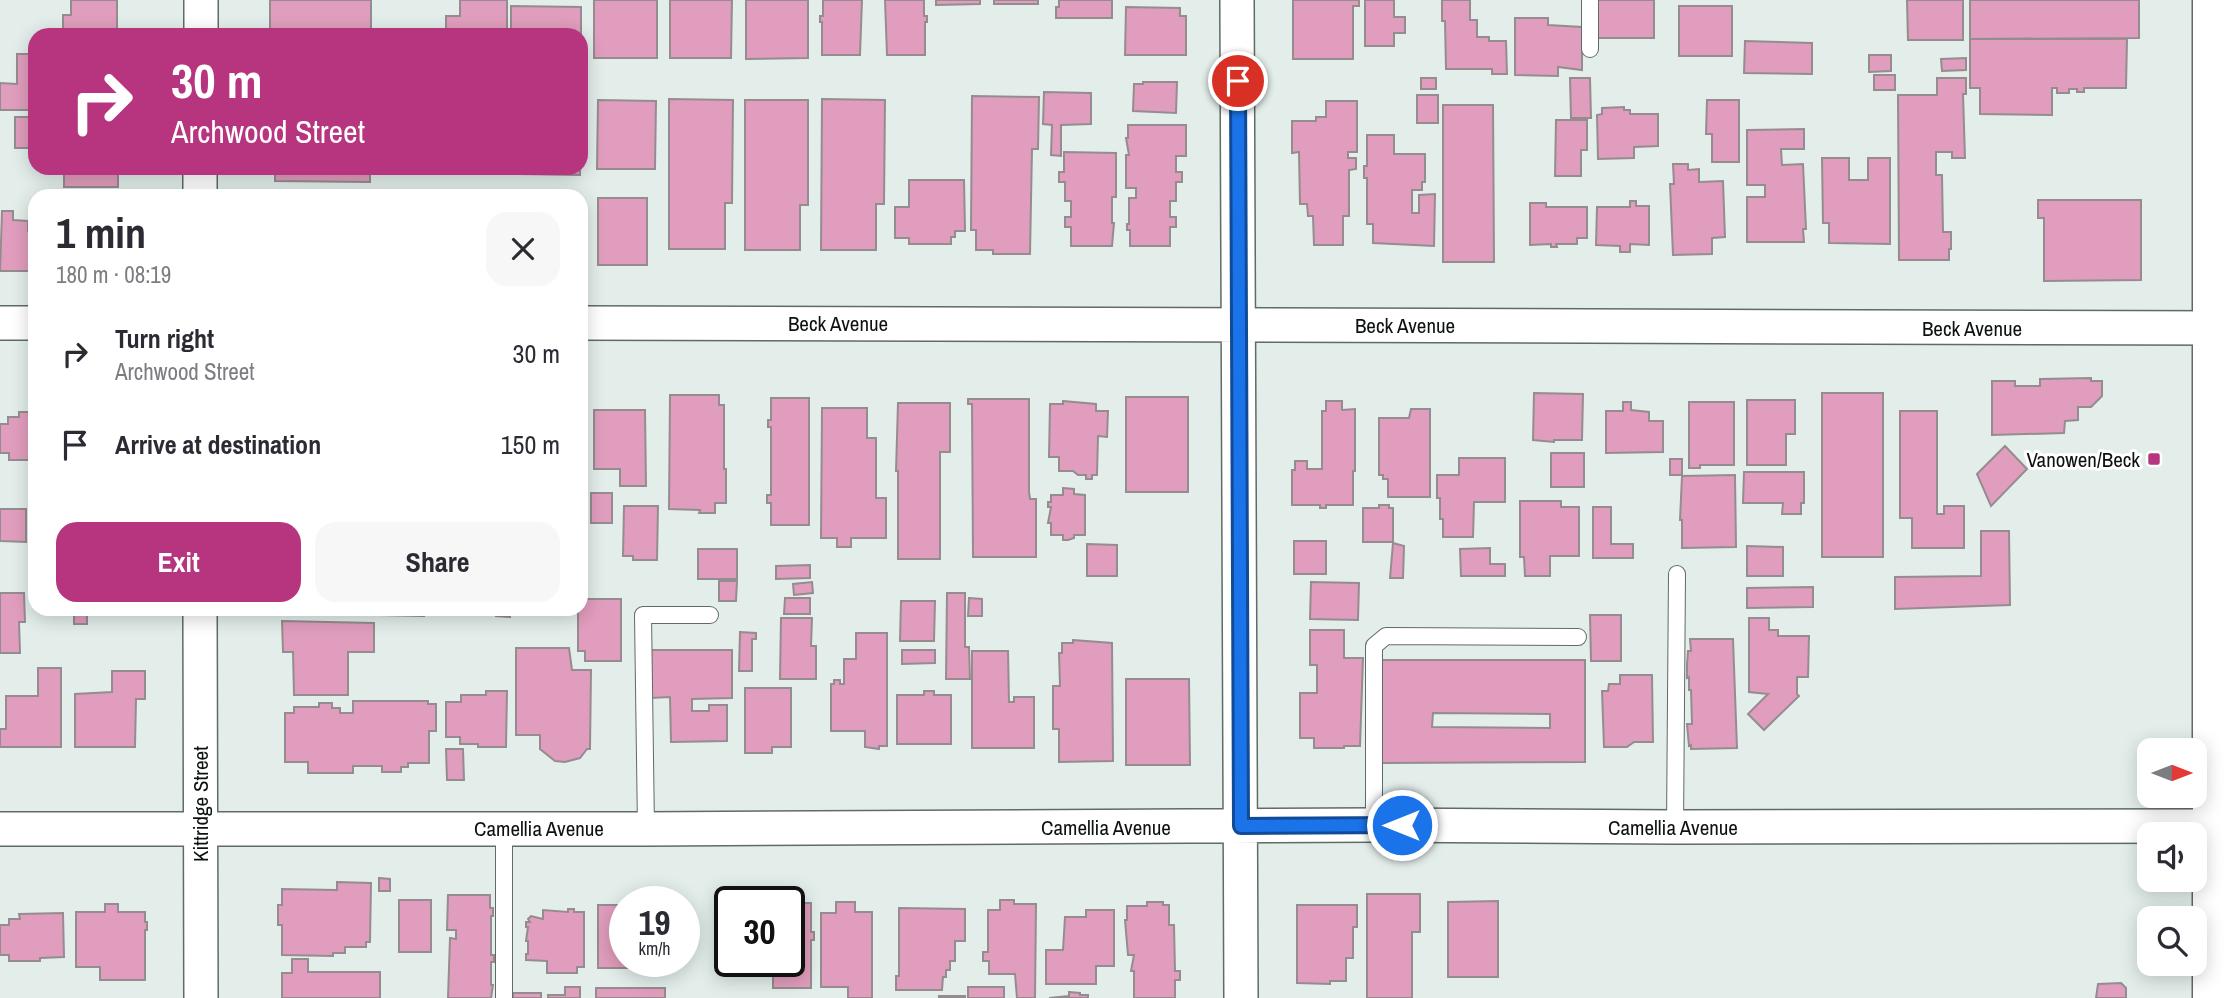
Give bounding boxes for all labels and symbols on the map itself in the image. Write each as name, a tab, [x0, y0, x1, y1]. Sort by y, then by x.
pin	[1208, 51, 1268, 111]
street label: Beck Avenue	[788, 309, 888, 338]
street label: Beck Avenue	[1355, 311, 1455, 340]
street label: Beck Avenue	[1922, 314, 2022, 343]
place label: Vanowen/Beck	[2026, 445, 2140, 474]
marker: Vanowen/Beck	[2146, 451, 2162, 467]
north arrow	[2137, 738, 2207, 808]
street label: Kittridge Street	[186, 746, 215, 862]
position arrow	[1365, 788, 1439, 862]
street label: Camellia Avenue	[1041, 813, 1171, 842]
street label: Camellia Avenue	[1608, 813, 1738, 842]
street label: Camellia Avenue	[474, 814, 604, 843]
speed limit sign: 30	[714, 886, 805, 977]

